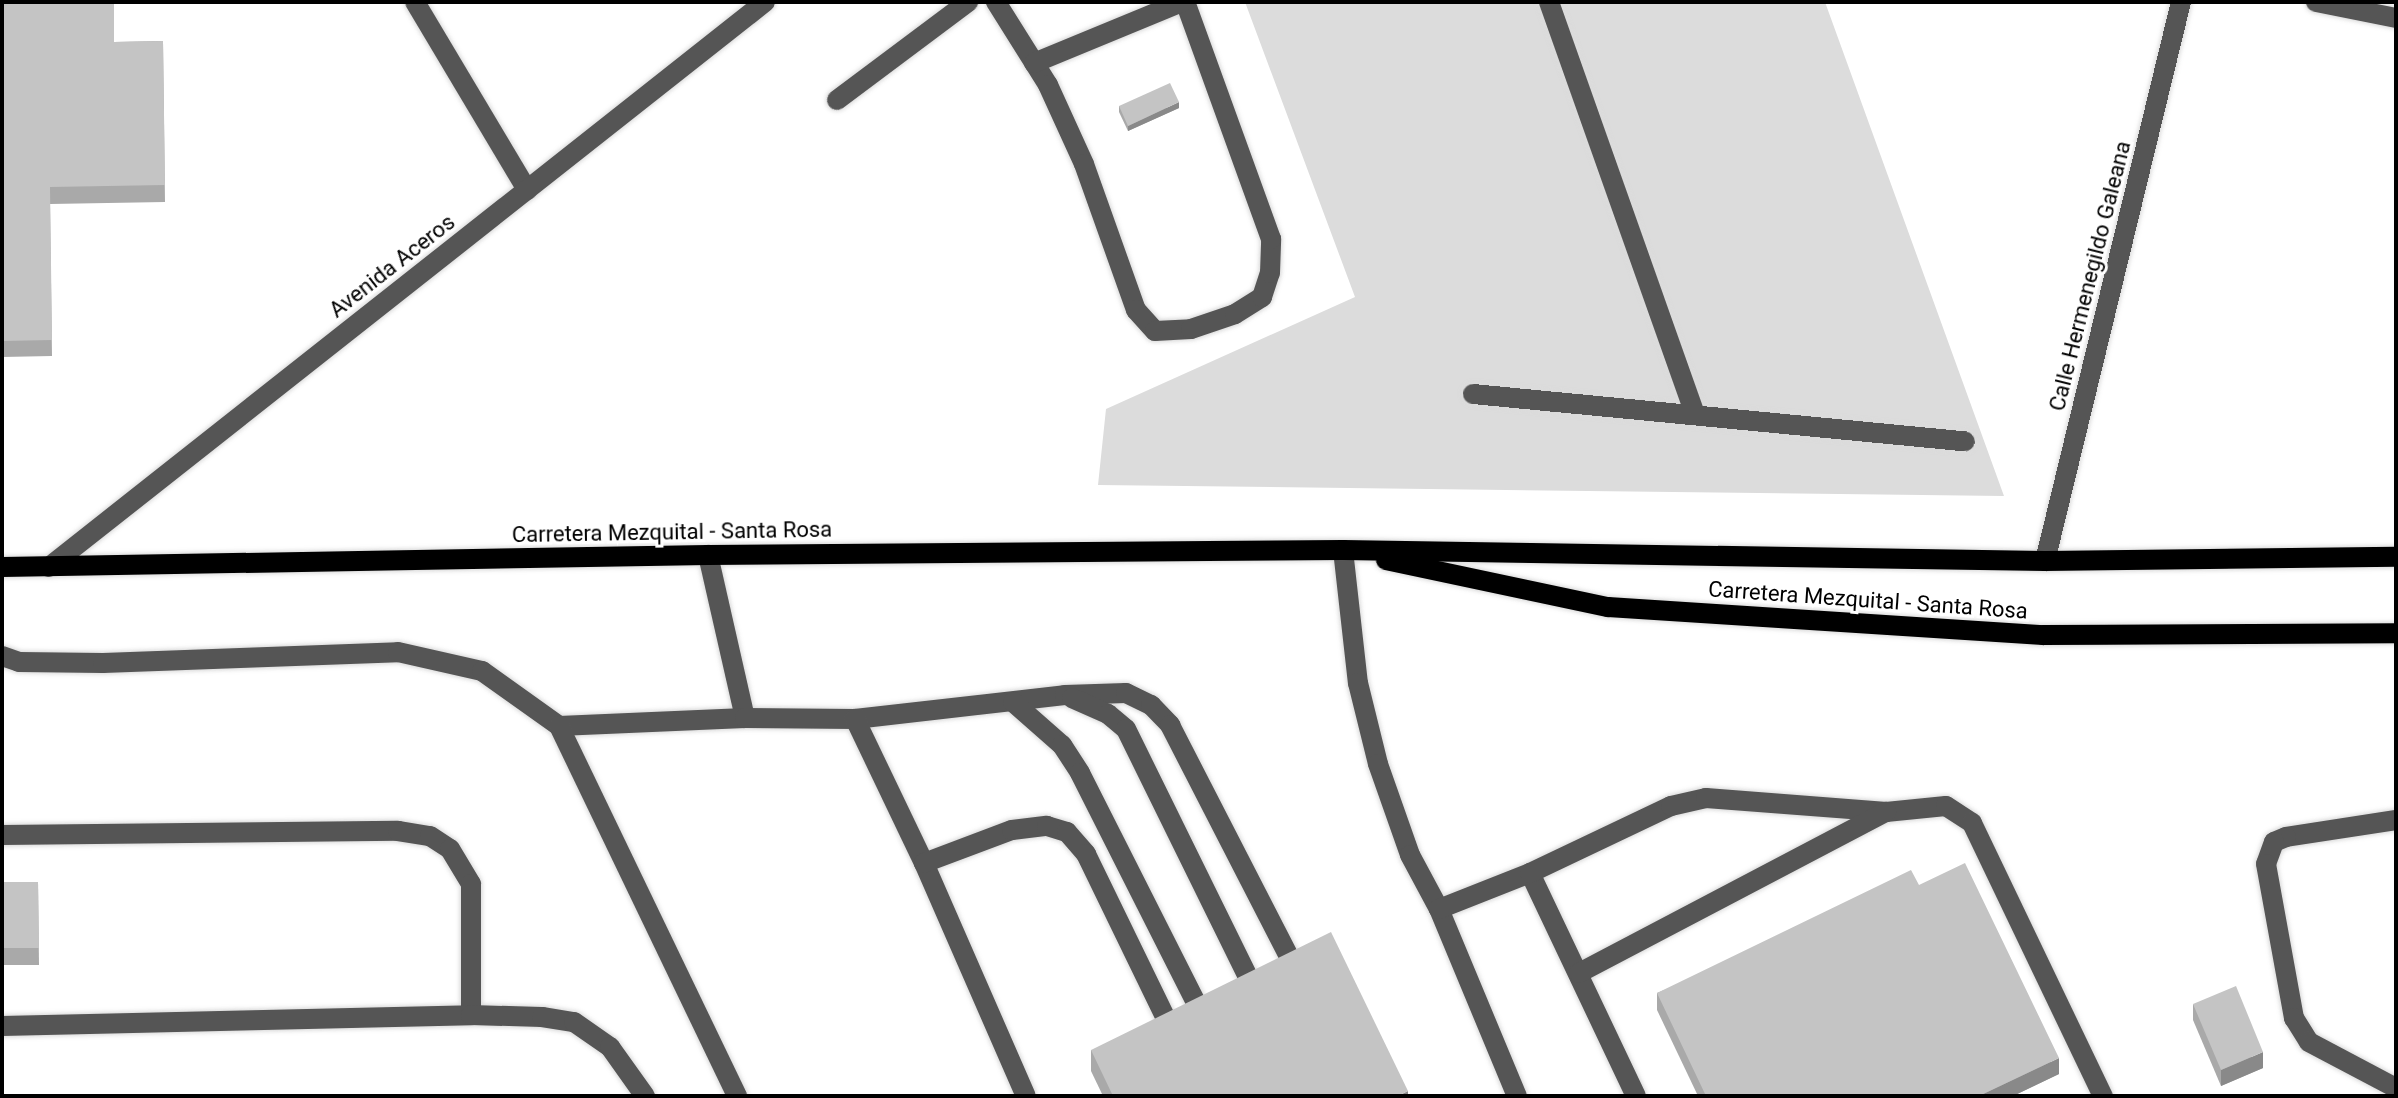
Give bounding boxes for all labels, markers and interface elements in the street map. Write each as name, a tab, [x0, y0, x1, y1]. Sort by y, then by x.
street label: Calle Hermenegildo Galeana	[2044, 138, 2136, 414]
street label: Avenida Aceros	[324, 209, 460, 323]
street label: Carretera Mezquital - Santa Rosa	[512, 516, 832, 548]
street label: Carretera Mezquital - Santa Rosa	[1707, 576, 2029, 624]

